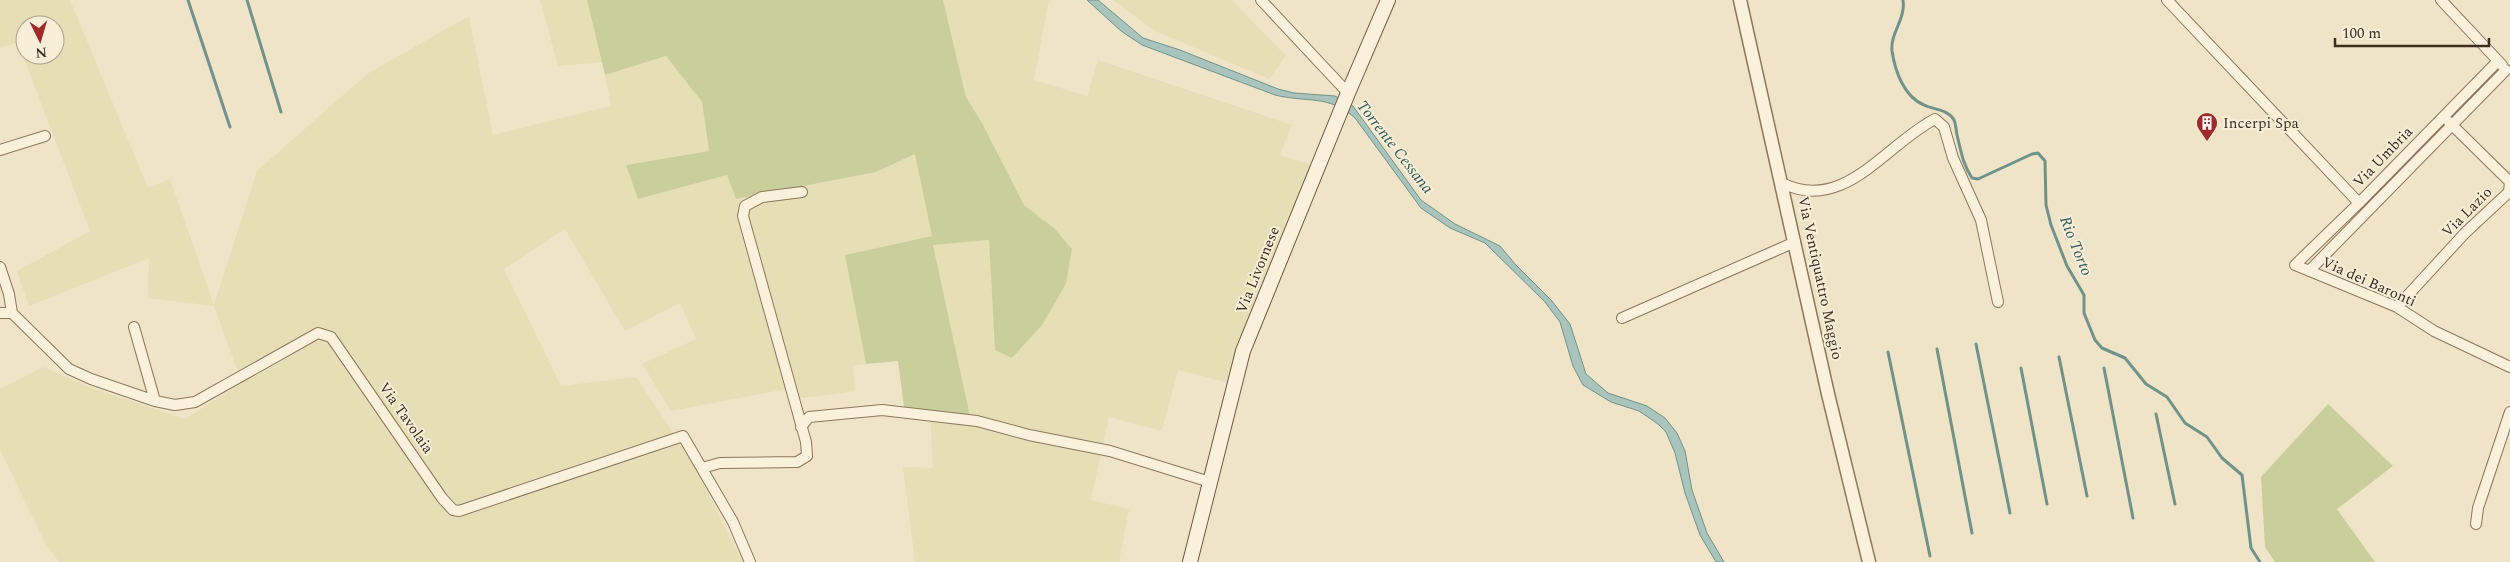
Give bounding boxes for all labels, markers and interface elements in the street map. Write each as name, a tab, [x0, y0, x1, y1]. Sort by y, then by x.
north arrow	[15, 15, 65, 65]
scale bar	[2335, 15, 2489, 47]
text: 100 m	[2342, 22, 2381, 45]
text: N	[34, 41, 48, 63]
water label: Torrente Cessana	[1351, 95, 1439, 199]
building icon: Incerpi Spa	[2195, 111, 2219, 142]
place label: Incerpi Spa	[2223, 112, 2299, 135]
street label: Via Umbria	[2348, 121, 2419, 193]
street label: Via Lazio	[2436, 181, 2498, 243]
street label: Via Ventiquattro Maggio	[1791, 194, 1849, 362]
water label: Rio Torto	[2053, 212, 2099, 280]
street label: Via Livornese	[1230, 223, 1286, 317]
street label: Via dei Baronti	[2318, 251, 2420, 313]
street label: Via Tavolaia	[373, 377, 440, 459]

